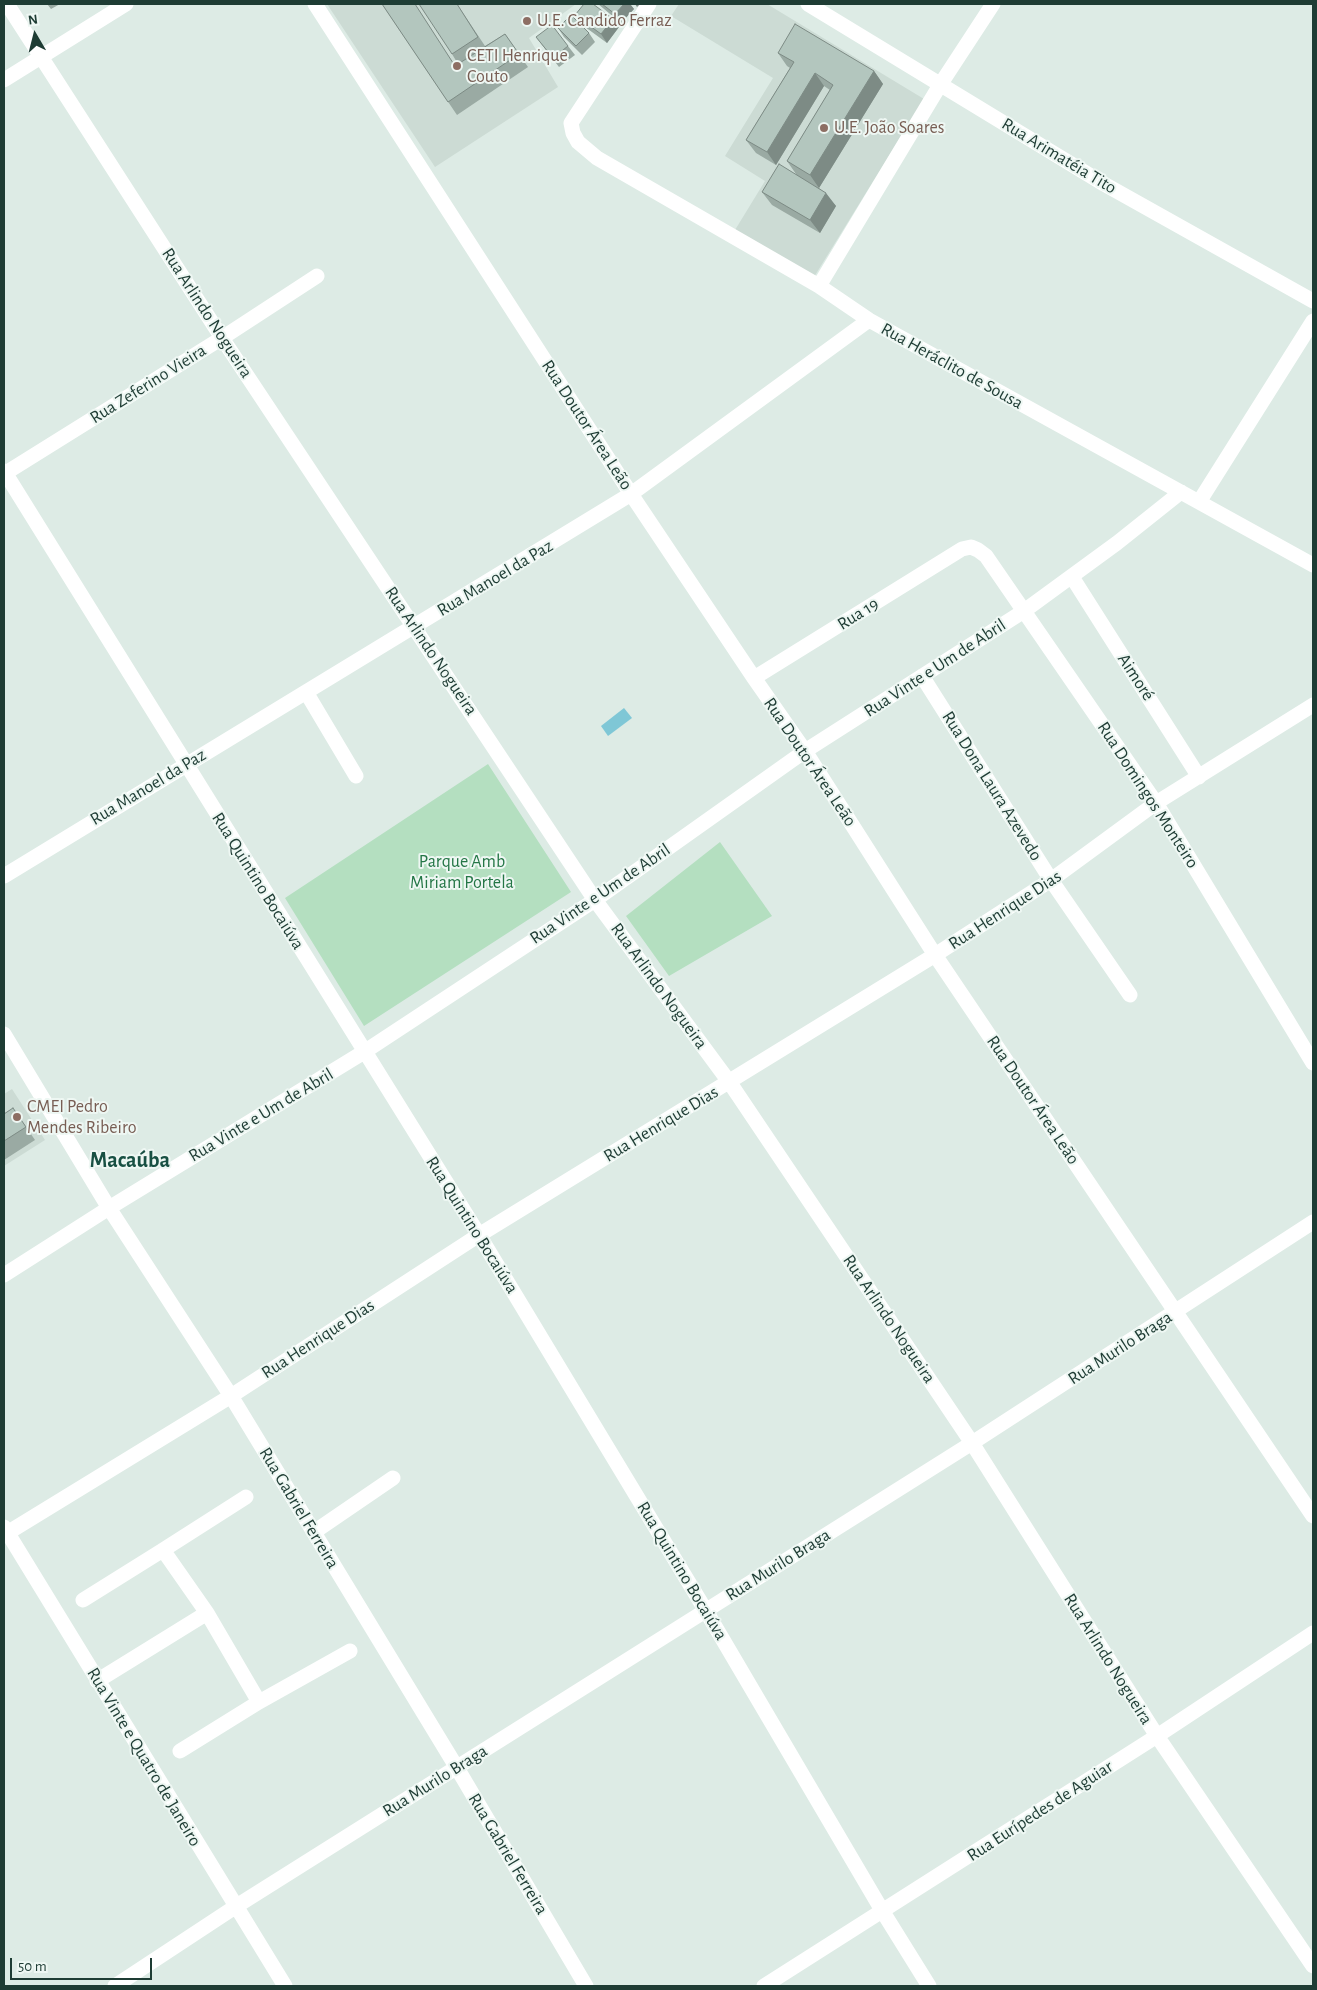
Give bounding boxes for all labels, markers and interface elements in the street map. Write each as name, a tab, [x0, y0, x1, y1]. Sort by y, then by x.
north arrow	[10, 10, 60, 60]
place label: U.E. Candido Ferraz	[537, 10, 672, 32]
text: N	[27, 13, 39, 28]
marker: U.E. Candido Ferraz	[521, 15, 533, 27]
place label: CETI Henrique Couto	[467, 45, 568, 88]
marker: CETI Henrique Couto	[451, 60, 463, 72]
street label: Rua Arimatéia Tito	[998, 113, 1120, 199]
place label: U.E. João Soares	[834, 117, 945, 139]
marker: U.E. João Soares	[818, 122, 830, 134]
street label: Rua Arlindo Nogueira	[157, 244, 257, 382]
street label: Rua Heráclito de Sousa	[877, 318, 1027, 414]
street label: Rua Zeferino Vieira	[86, 340, 210, 428]
street label: Rua Doutor Área Leão	[537, 356, 637, 494]
street label: Rua Manoel da Paz	[433, 535, 557, 621]
street label: Rua Arlindo Nogueira	[380, 583, 482, 719]
street label: Rua 19	[833, 593, 883, 635]
street label: Rua Vinte e Um de Abril	[860, 614, 1010, 722]
street label: Aimoré	[1113, 649, 1159, 705]
street label: Rua Doutor Área Leão	[759, 693, 861, 831]
street label: Rua Dona Laura Azevedo	[937, 707, 1047, 865]
street label: Rua Domingos Monteiro	[1093, 718, 1203, 872]
street label: Rua Manoel da Paz	[86, 744, 210, 830]
street label: Rua Quintino Bocaiúva	[207, 808, 309, 954]
street label: Rua Vinte e Um de Abril	[526, 839, 674, 949]
park label: Parque Amb Miriam Portela	[410, 851, 514, 894]
street label: Rua Henrique Dias	[945, 865, 1065, 955]
street label: Rua Arlindo Nogueira	[606, 919, 712, 1053]
street label: Rua Doutor Área Leão	[982, 1031, 1084, 1169]
street label: Rua Vinte e Um de Abril	[185, 1063, 337, 1167]
street label: Rua Henrique Dias	[600, 1081, 722, 1167]
place label: CMEI Pedro Mendes Ribeiro	[27, 1096, 137, 1138]
marker: CMEI Pedro Mendes Ribeiro	[11, 1111, 23, 1123]
district label: Macaúba	[90, 1147, 170, 1173]
street label: Rua Quintino Bocaiúva	[421, 1152, 523, 1298]
street label: Rua Arlindo Nogueira	[838, 1251, 940, 1387]
street label: Rua Henrique Dias	[258, 1294, 378, 1384]
street label: Rua Murilo Braga	[1064, 1306, 1176, 1390]
street label: Rua Gabriel Ferreira	[254, 1443, 344, 1573]
street label: Rua Quintino Bocaiúva	[632, 1498, 732, 1644]
street label: Rua Murilo Braga	[722, 1524, 834, 1606]
street label: Rua Arlindo Nogueira	[1059, 1589, 1157, 1729]
street label: Rua Vinte e Quatro de Janeiro	[82, 1664, 206, 1850]
street label: Rua Murilo Braga	[379, 1740, 491, 1822]
street label: Rua Eurípedes de Aguiar	[963, 1756, 1117, 1866]
street label: Rua Gabriel Ferreira	[463, 1789, 553, 1919]
scale bar	[12, 1948, 155, 1980]
text: 50 m	[18, 1959, 47, 1974]

